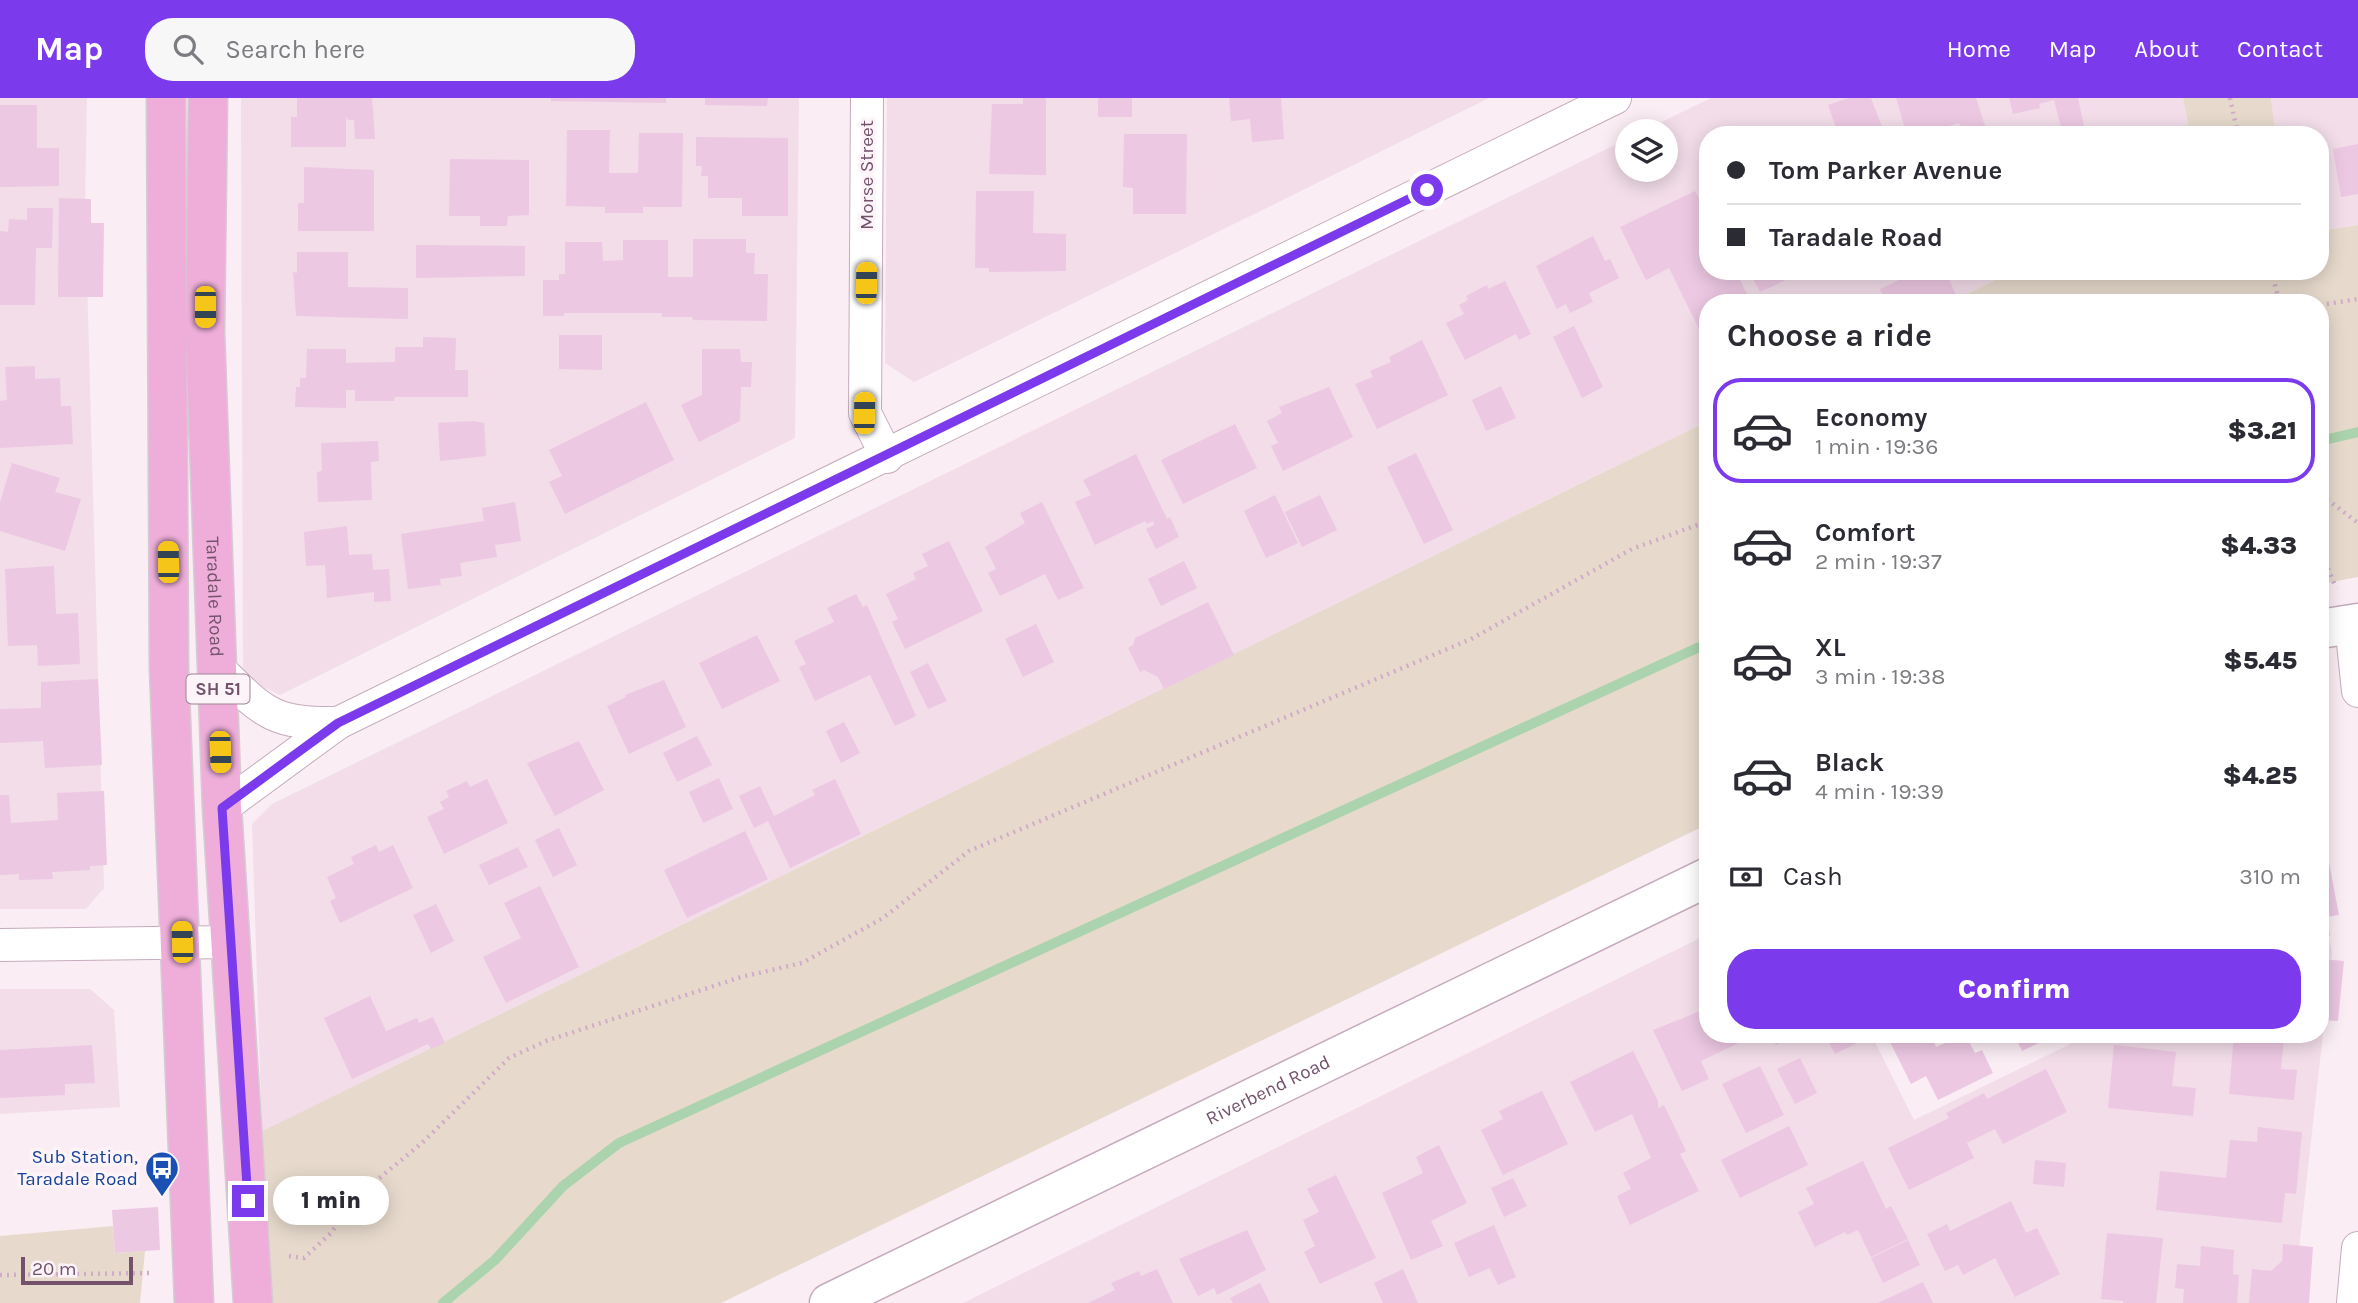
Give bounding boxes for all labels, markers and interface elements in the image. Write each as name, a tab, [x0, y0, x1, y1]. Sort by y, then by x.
search box	[145, 18, 635, 81]
text: Map	[35, 30, 103, 68]
icon: search	[169, 30, 207, 68]
text: Search here	[225, 34, 365, 65]
text: Home	[1947, 35, 2011, 63]
text: Map	[2049, 35, 2096, 63]
text: About	[2134, 35, 2199, 63]
text: Contact	[2237, 35, 2323, 63]
map controls	[1615, 119, 1678, 182]
button: layers	[1615, 119, 1678, 182]
street label: Morse Street	[856, 120, 878, 230]
text: Tom Parker Avenue	[1769, 155, 2002, 186]
route start	[1411, 174, 1443, 206]
text: Taradale Road	[1769, 222, 1943, 253]
car	[856, 262, 877, 304]
car	[195, 286, 216, 328]
text: Choose a ride	[1727, 317, 1932, 354]
car	[854, 392, 875, 434]
icon: car	[1731, 399, 1794, 462]
text: Economy	[1815, 402, 1927, 433]
text: $3.21	[2227, 415, 2297, 446]
text: 1 min · 19:36	[1815, 433, 1938, 460]
icon: car	[1731, 514, 1794, 577]
text: Comfort	[1815, 517, 1916, 548]
text: $4.33	[2220, 530, 2297, 561]
street label: Taradale Road	[201, 536, 228, 658]
car	[158, 541, 179, 583]
text: 2 min · 19:37	[1815, 548, 1942, 575]
icon: car	[1731, 629, 1794, 692]
text: XL	[1815, 632, 1846, 663]
text: $5.45	[2223, 645, 2297, 676]
text: 3 min · 19:38	[1815, 663, 1945, 690]
road number: SH 51	[186, 674, 249, 704]
car	[209, 731, 232, 773]
icon: car	[1731, 744, 1794, 807]
text: Black	[1815, 747, 1884, 778]
text: $4.25	[2222, 760, 2297, 791]
text: 4 min · 19:39	[1815, 778, 1944, 805]
icon: cash	[1727, 858, 1765, 896]
text: Cash	[1783, 861, 1843, 892]
text: 310 m	[2239, 863, 2301, 890]
car	[171, 921, 194, 963]
button: Confirm	[1727, 949, 2301, 1029]
street label: Riverbend Road	[1202, 1051, 1334, 1130]
place label: Sub Station, Taradale Road	[17, 1146, 138, 1190]
bus stop icon: Sub Station, Taradale Road	[143, 1149, 181, 1198]
callout: 1 min	[272, 1176, 388, 1226]
route end	[232, 1185, 264, 1217]
text: 1 min	[301, 1187, 361, 1214]
scale bar	[21, 1254, 133, 1286]
text: 20 m	[32, 1258, 77, 1280]

